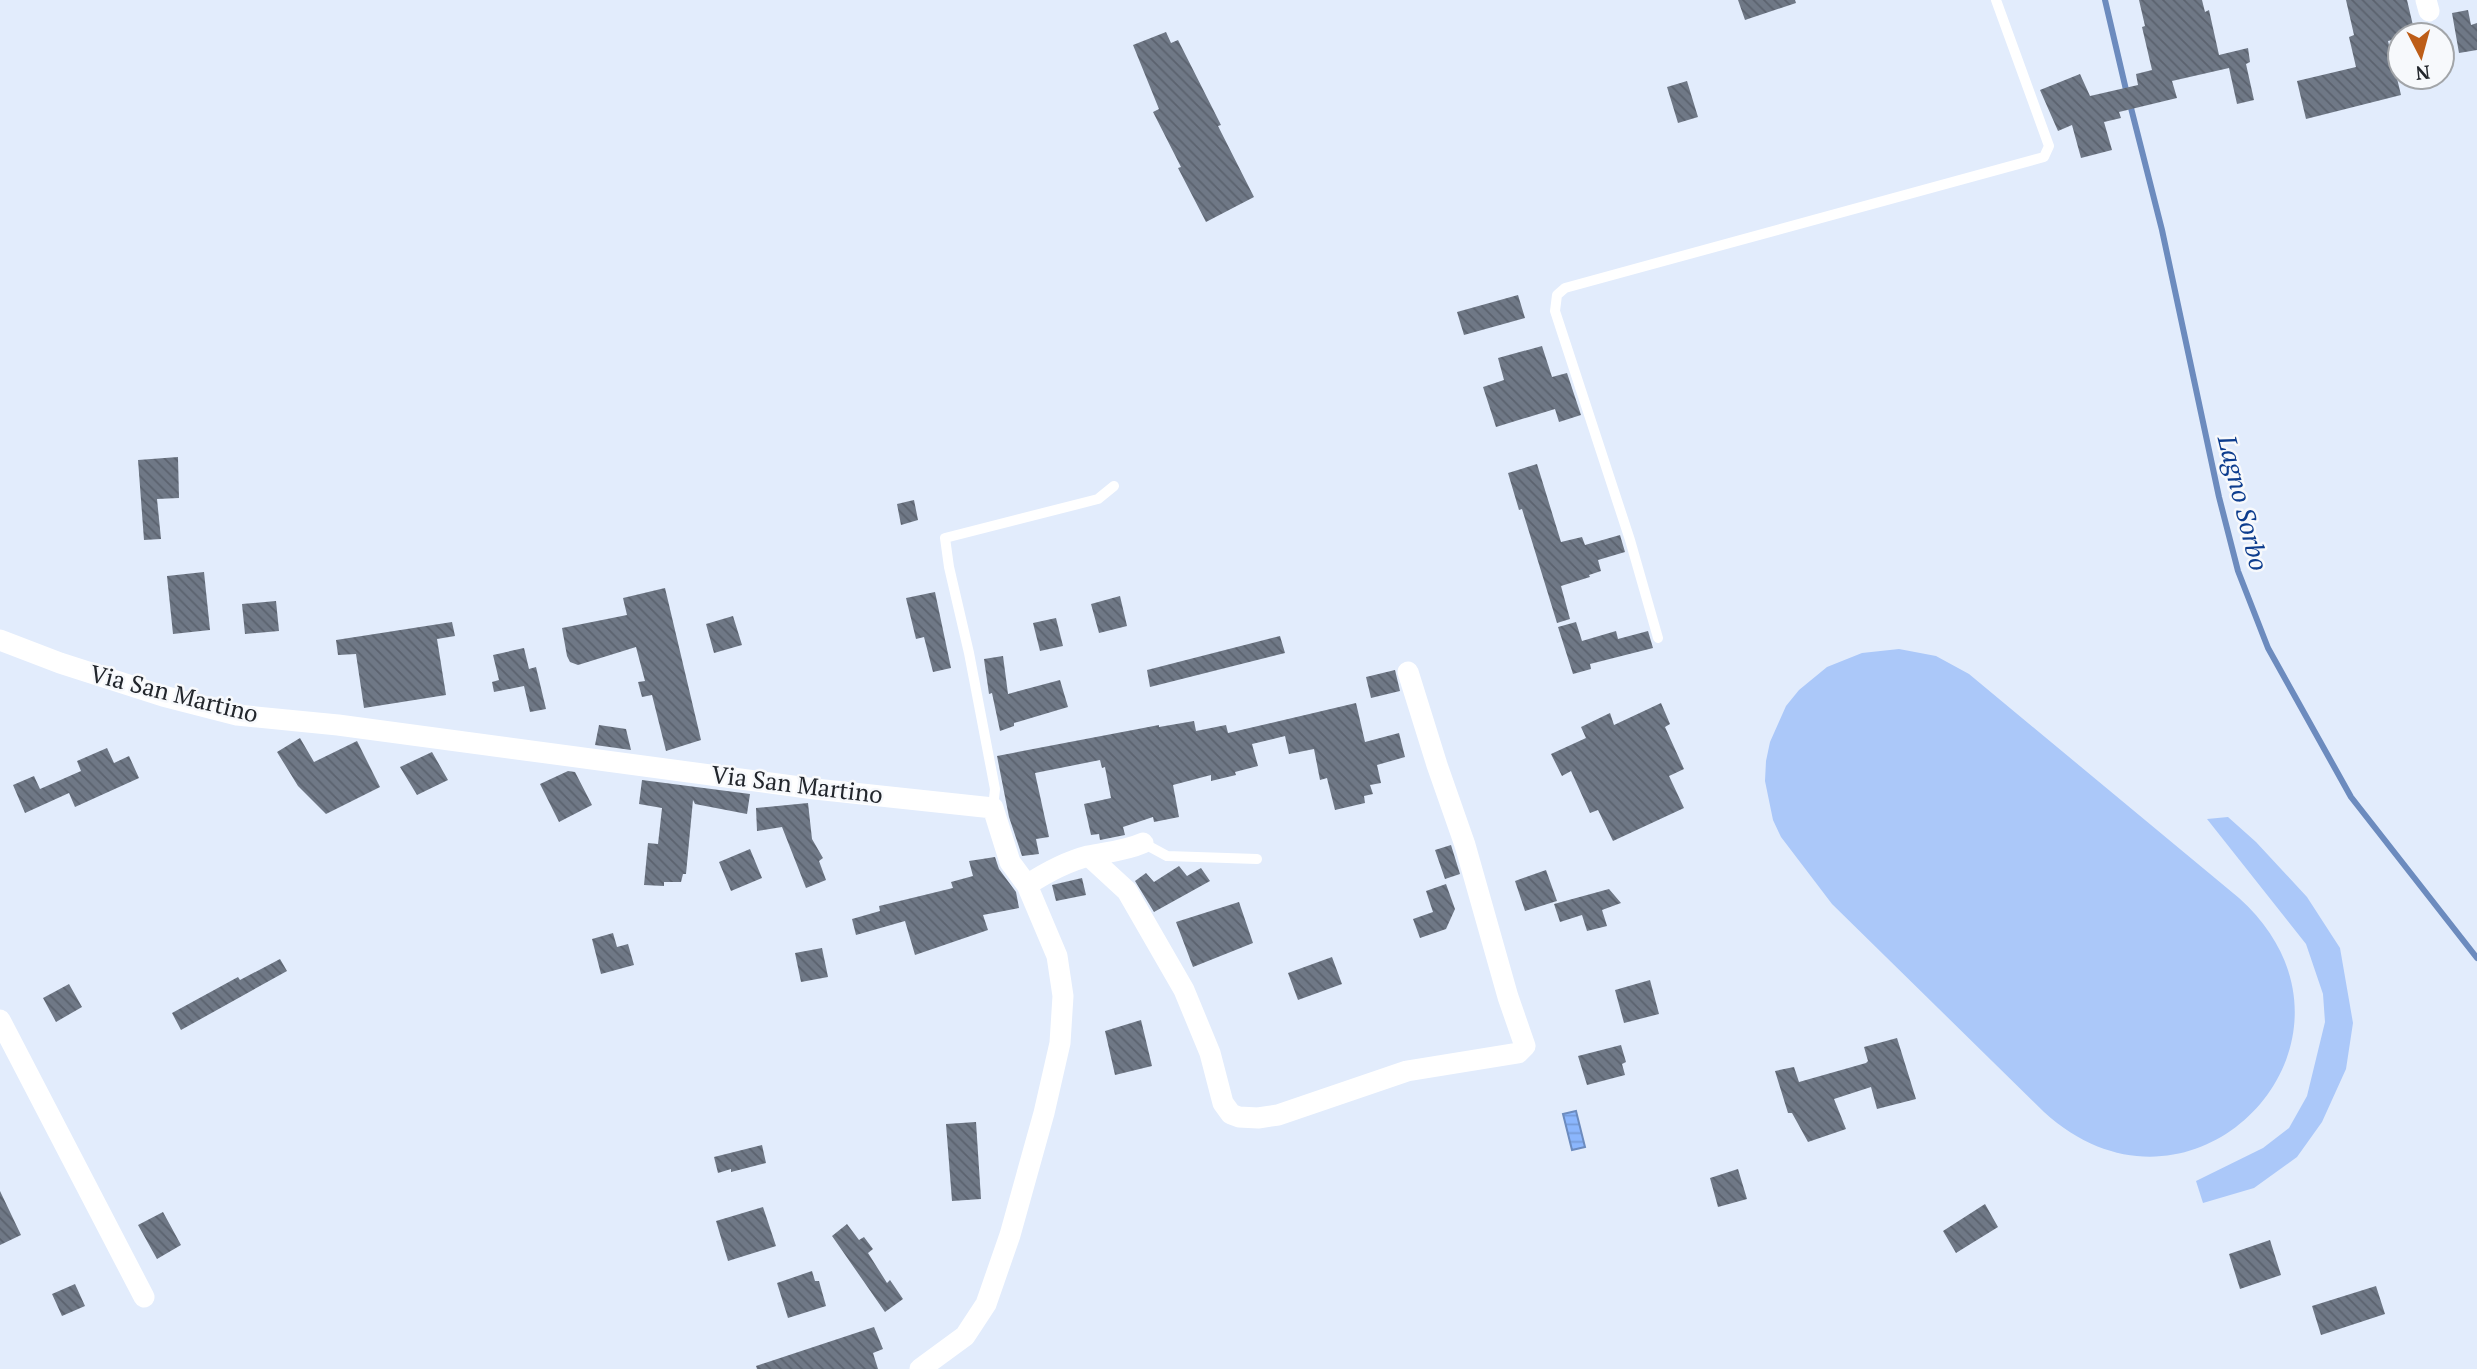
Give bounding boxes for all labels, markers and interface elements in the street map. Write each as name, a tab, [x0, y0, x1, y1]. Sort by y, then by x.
north arrow	[2386, 21, 2456, 91]
text: N	[2414, 60, 2431, 87]
water label: Lagno Sorbo	[2210, 431, 2277, 574]
street label: Via San Martino	[87, 657, 262, 729]
street label: Via San Martino	[710, 758, 885, 810]

